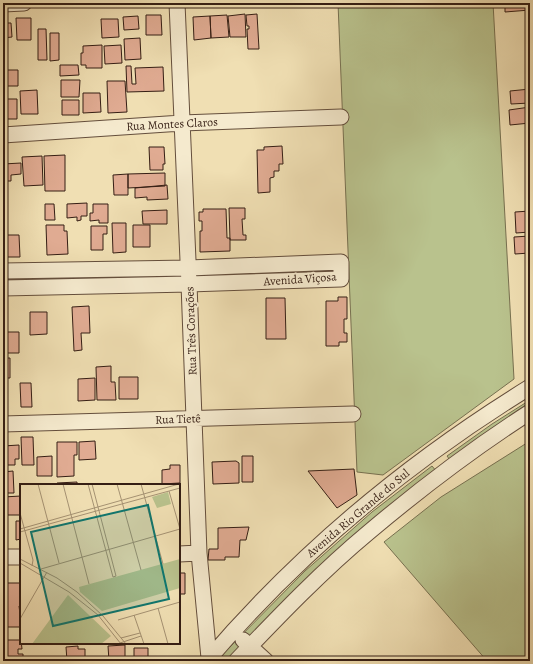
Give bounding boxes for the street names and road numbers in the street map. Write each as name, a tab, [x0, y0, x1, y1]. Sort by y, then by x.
street label: Rua Montes Claros	[126, 114, 218, 134]
street label: Avenida Viçosa	[262, 268, 337, 290]
street label: Rua Três Corações	[181, 286, 201, 376]
street label: Rua Tietê	[155, 410, 201, 428]
street label: Avenida Rio Grande do Sul	[302, 465, 413, 561]

